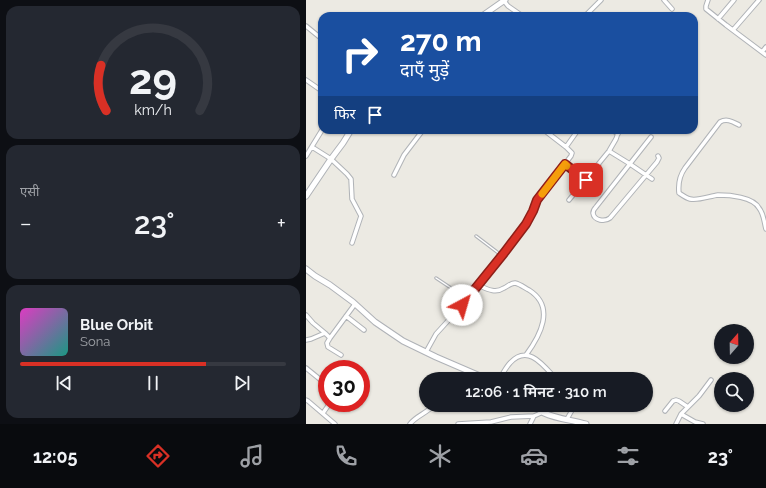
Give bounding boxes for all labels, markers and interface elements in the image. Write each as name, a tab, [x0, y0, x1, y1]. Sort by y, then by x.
text: 270 m	[400, 25, 481, 58]
icon: right	[334, 28, 386, 80]
text: 29	[129, 54, 177, 103]
text: दाएँ मुड़ें	[400, 59, 449, 80]
text: km/h	[134, 101, 172, 117]
icon: arrive	[364, 104, 386, 126]
text: फिर	[334, 105, 356, 123]
pin	[569, 163, 603, 197]
icon: arrive	[575, 169, 597, 191]
text: एसी	[20, 184, 39, 199]
text: 23°	[134, 206, 175, 241]
text: −	[20, 210, 32, 236]
text: +	[277, 210, 286, 236]
position arrow	[441, 284, 483, 326]
text: Blue Orbit	[80, 316, 153, 334]
north arrow	[714, 324, 754, 364]
map controls	[714, 324, 754, 412]
text: Sona	[80, 334, 110, 349]
speed limit sign: 30	[318, 360, 370, 412]
icon: previous	[53, 372, 75, 394]
icon: pause	[142, 372, 164, 394]
icon: next	[231, 372, 253, 394]
button: search	[714, 372, 754, 412]
text: 12:06 · 1 मिनट · 310 m	[465, 383, 607, 401]
icon: directions	[144, 442, 172, 470]
icon: music	[238, 442, 266, 470]
icon: phone	[332, 442, 360, 470]
icon: climate	[426, 442, 454, 470]
icon: car	[520, 442, 548, 470]
icon: filters	[614, 442, 642, 470]
text: 12:05	[33, 446, 78, 467]
text: 23°	[708, 446, 733, 467]

